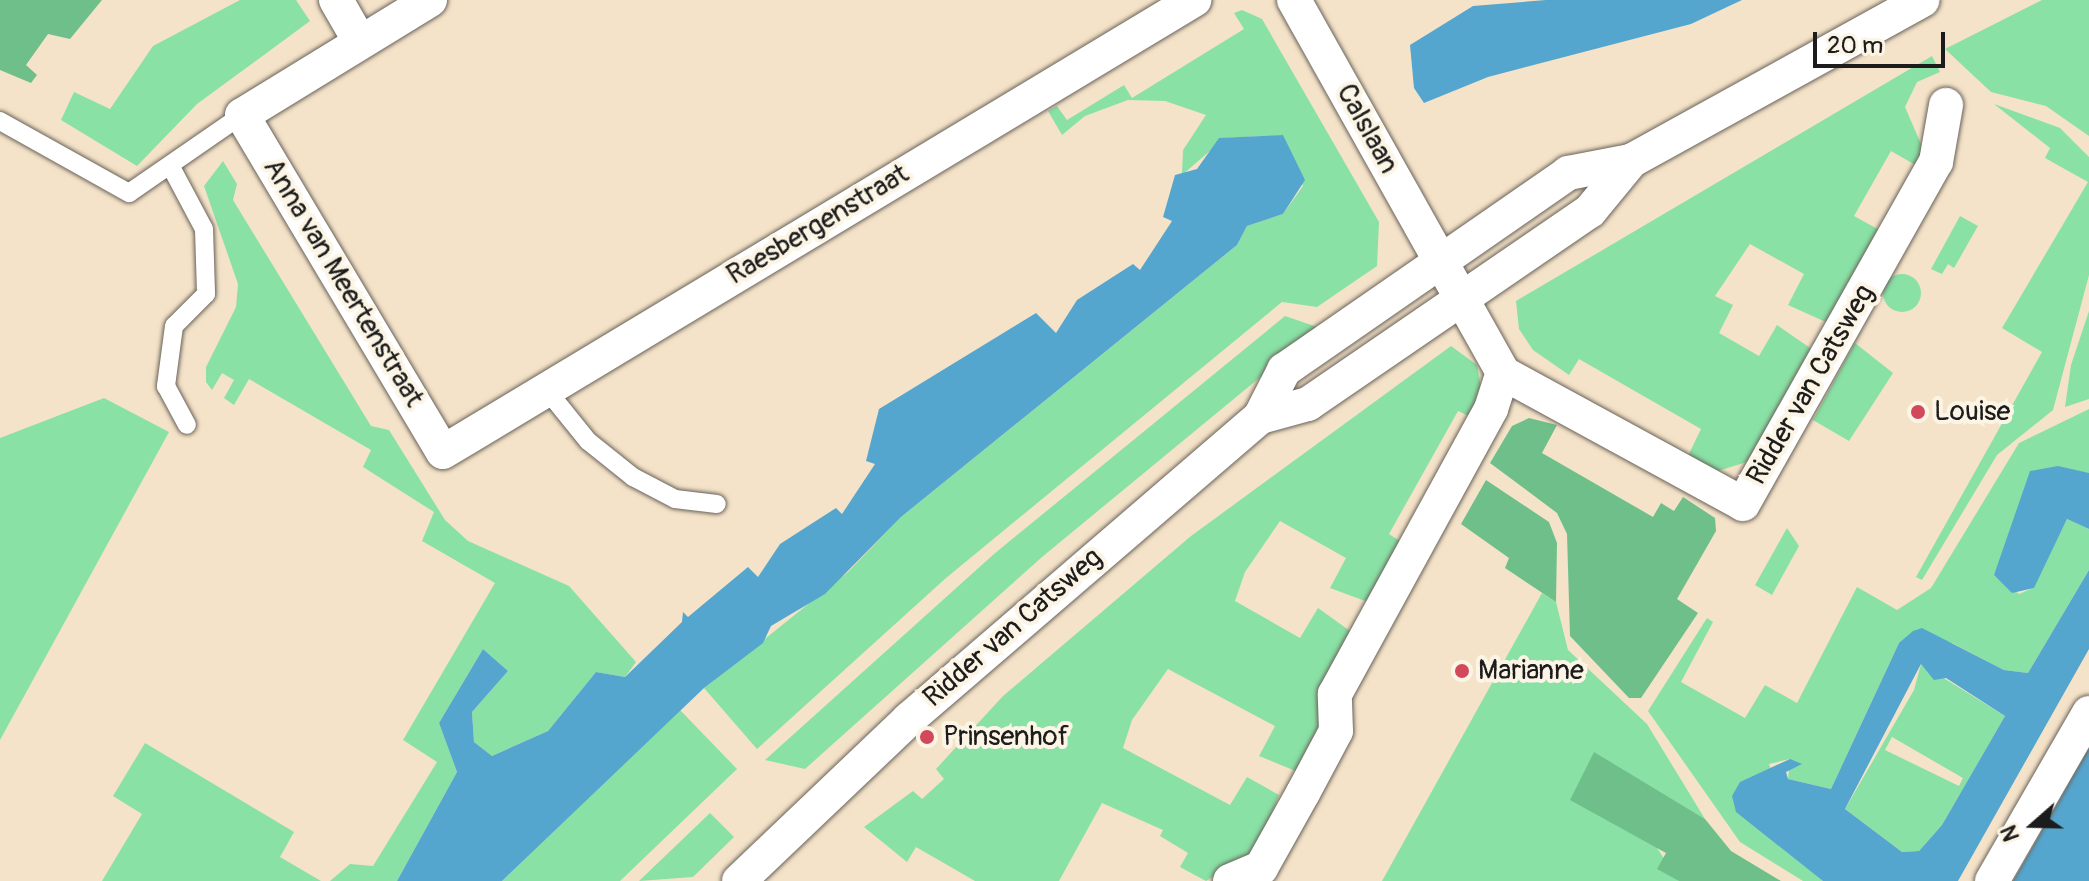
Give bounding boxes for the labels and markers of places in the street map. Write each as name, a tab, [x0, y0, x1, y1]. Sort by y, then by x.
place label: Louise	[1934, 395, 2010, 429]
marker: Louise	[1909, 403, 1927, 421]
place label: Marianne	[1478, 654, 1584, 688]
marker: Marianne	[1453, 662, 1471, 680]
place label: Prinsenhof	[943, 720, 1069, 754]
marker: Prinsenhof	[918, 728, 936, 746]

